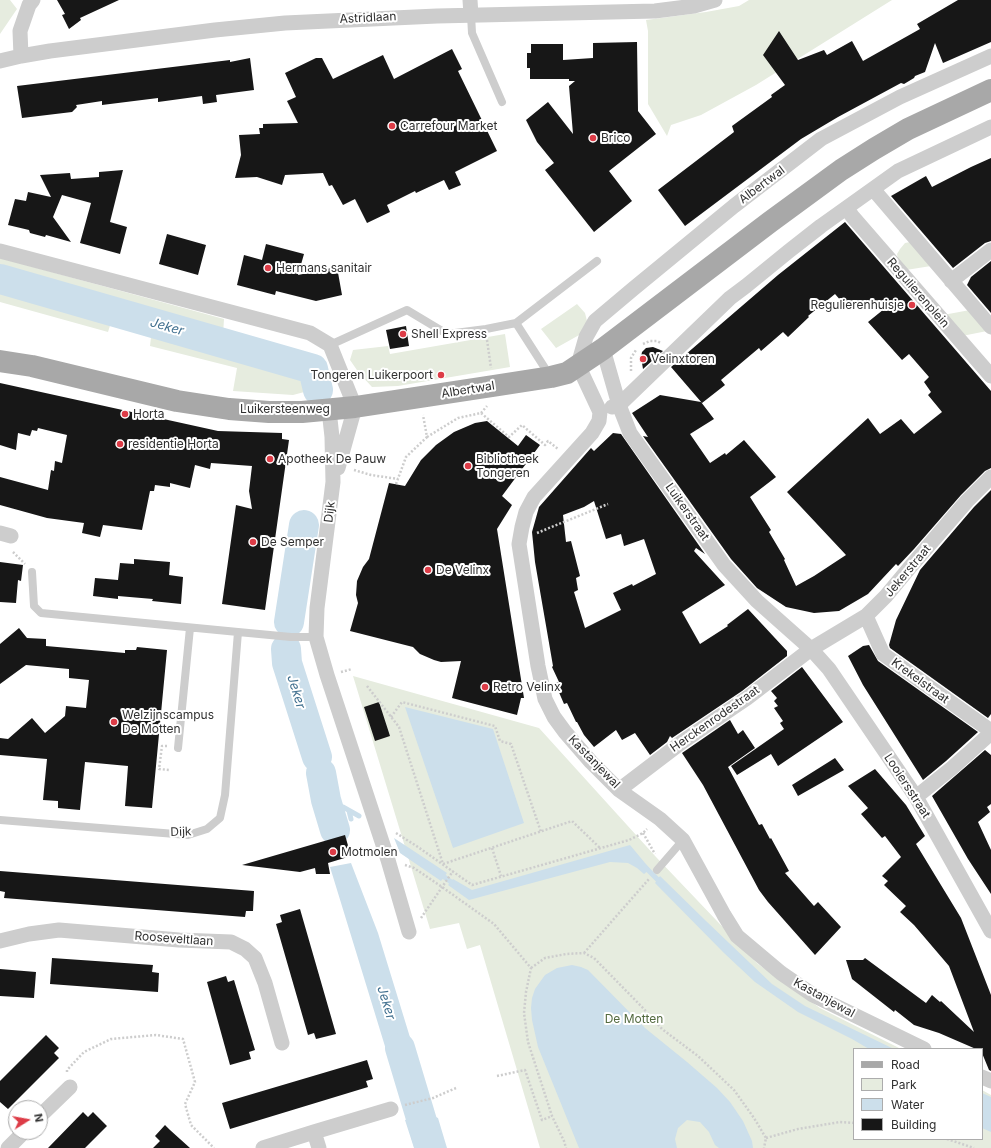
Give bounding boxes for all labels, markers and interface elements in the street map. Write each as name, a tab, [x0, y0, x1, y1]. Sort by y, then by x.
street label: Astridlaan	[339, 9, 397, 27]
place label: Carrefour Market	[400, 119, 497, 133]
marker: Carrefour Market	[387, 121, 397, 131]
place label: Brico	[601, 131, 631, 145]
marker: Brico	[588, 133, 598, 143]
street label: Albertwal	[736, 163, 788, 207]
street label: Regulierenplein	[884, 255, 952, 331]
place label: Hermans sanitair	[276, 261, 372, 275]
marker: Hermans sanitair	[263, 263, 273, 273]
place label: Regulierenhuisje	[810, 298, 904, 312]
marker: Regulierenhuisje	[907, 300, 917, 310]
water label: Jeker	[148, 315, 186, 339]
place label: Shell Express	[411, 327, 487, 341]
marker: Shell Express	[398, 329, 408, 339]
place label: Velinxtoren	[651, 352, 715, 366]
marker: Velinxtoren	[638, 354, 648, 364]
place label: Tongeren Luikerpoort	[311, 368, 433, 382]
marker: Tongeren Luikerpoort	[436, 370, 446, 380]
street label: Albertwal	[440, 379, 496, 401]
street label: Luikersteenweg	[240, 402, 330, 416]
place label: Horta	[133, 407, 165, 421]
marker: Horta	[120, 409, 130, 419]
place label: residentie Horta	[128, 437, 219, 451]
marker: residentie Horta	[115, 439, 125, 449]
place label: Apotheek De Pauw	[278, 452, 386, 466]
place label: Bibliotheek Tongeren	[476, 452, 539, 480]
marker: Apotheek De Pauw	[265, 454, 275, 464]
marker: Bibliotheek Tongeren	[463, 461, 473, 471]
street label: Luikerstraat	[662, 481, 712, 543]
street label: Dijk	[322, 501, 338, 523]
place label: De Semper	[261, 535, 324, 549]
marker: De Semper	[248, 537, 258, 547]
street label: Jekerstraat	[882, 542, 934, 600]
place label: De Velinx	[436, 563, 489, 577]
marker: De Velinx	[423, 565, 433, 575]
street label: Krekelstraat	[888, 655, 952, 707]
water label: Jeker	[284, 673, 308, 711]
place label: Retro Velinx	[493, 680, 560, 694]
marker: Retro Velinx	[480, 682, 490, 692]
street label: Herckenrodestraat	[668, 683, 762, 755]
place label: Welzijnscampus De Motten	[122, 708, 214, 736]
marker: Welzijnscampus De Motten	[109, 717, 119, 727]
street label: Kastanjewal	[565, 733, 623, 791]
street label: Looiersstraat	[881, 751, 933, 821]
street label: Dijk	[170, 824, 192, 840]
place label: Motmolen	[341, 845, 398, 859]
marker: Motmolen	[328, 847, 338, 857]
street label: Rooseveltlaan	[134, 929, 214, 949]
street label: Kastanjewal	[791, 975, 857, 1021]
water label: Jeker	[374, 984, 398, 1022]
park label: De Motten	[605, 1012, 663, 1026]
legend	[853, 1048, 983, 1140]
text: Road	[891, 1057, 920, 1072]
text: Park	[891, 1077, 917, 1092]
text: Water	[891, 1097, 924, 1112]
north arrow	[8, 1100, 48, 1140]
text: N	[31, 1112, 46, 1123]
text: Building	[891, 1117, 936, 1132]

